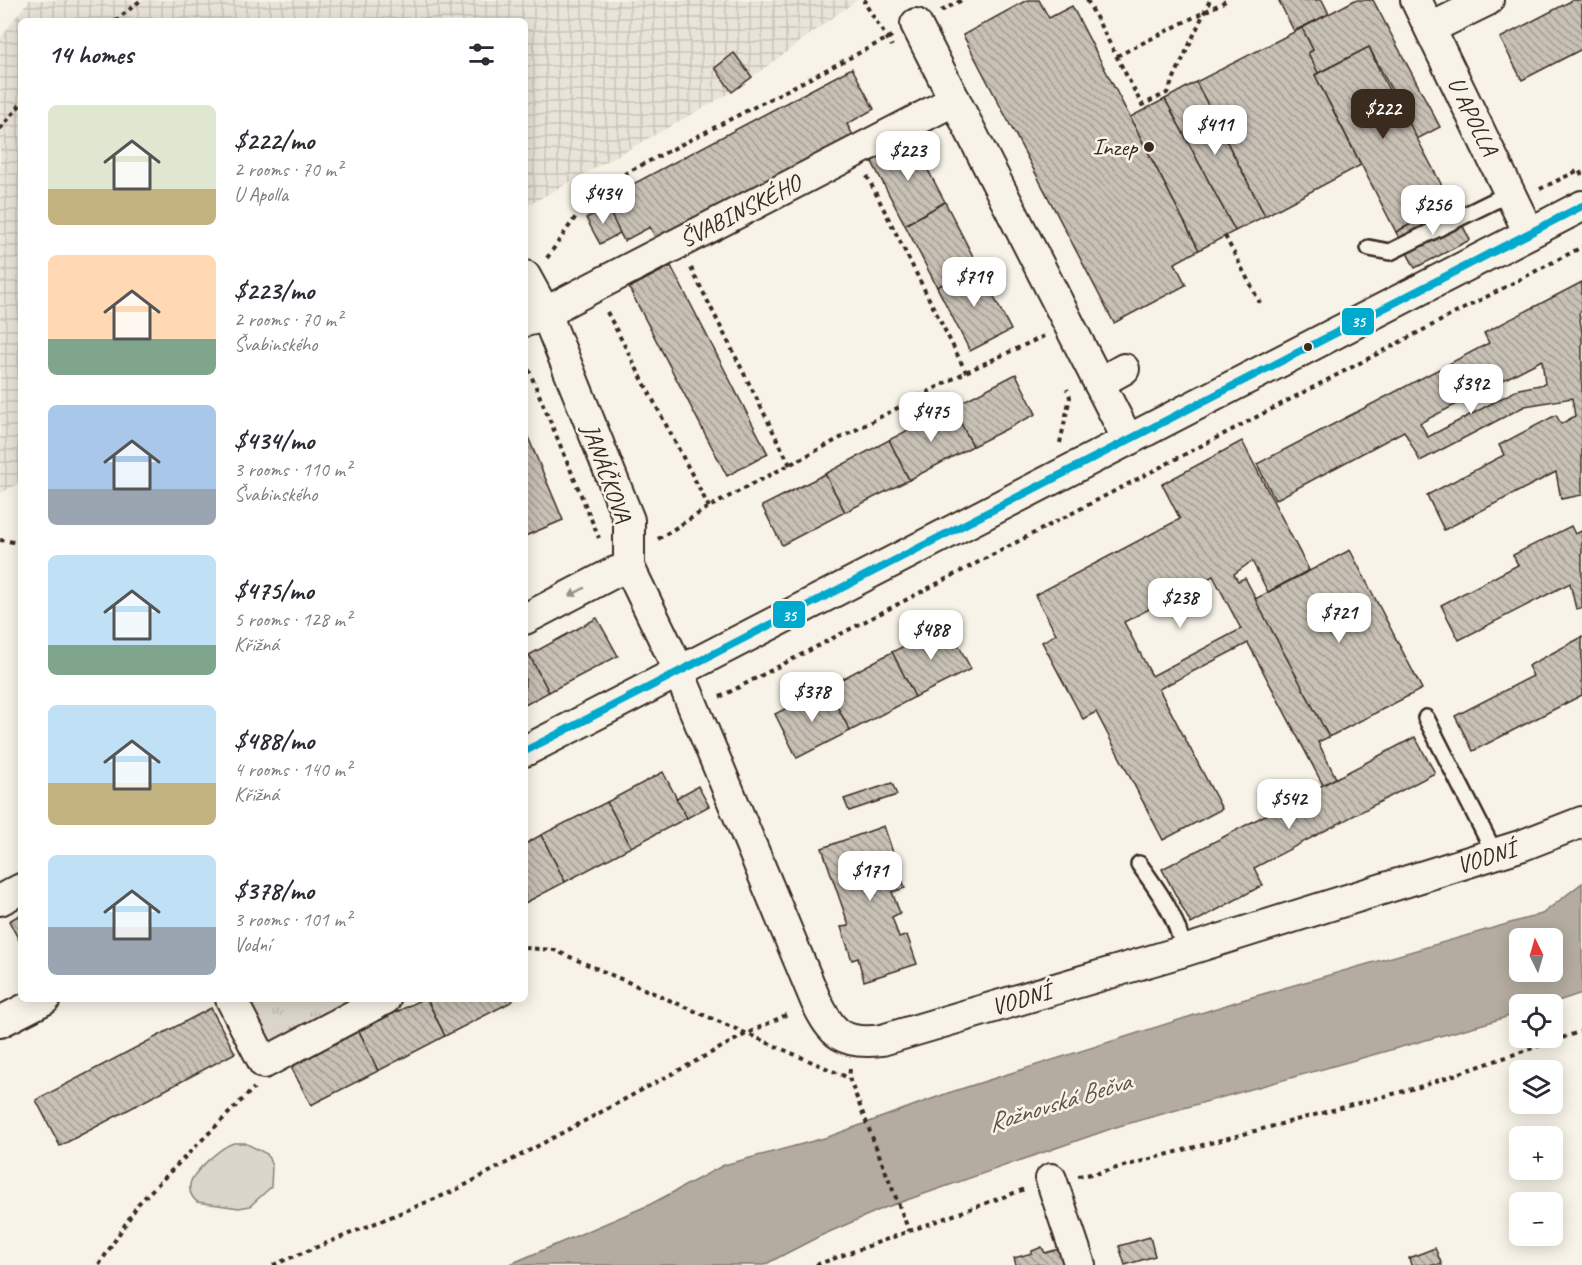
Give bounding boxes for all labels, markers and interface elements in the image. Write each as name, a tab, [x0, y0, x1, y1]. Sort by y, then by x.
text: 14 homes	[48, 38, 133, 71]
icon: filters	[465, 38, 498, 71]
street label: U APOLLA	[1441, 72, 1505, 161]
pin: $222	[1347, 89, 1419, 140]
text: $222	[1365, 96, 1401, 121]
pin: $411	[1179, 105, 1251, 156]
text: $411	[1197, 112, 1233, 137]
text: $222/mo	[234, 124, 314, 157]
icon: home	[96, 129, 168, 201]
pin: $223	[872, 131, 944, 182]
place label: Inzep	[1092, 132, 1139, 162]
text: $223	[890, 138, 926, 163]
marker: Inzep	[1142, 140, 1156, 154]
text: 2 rooms · 70 m²	[234, 157, 342, 182]
street label: ŠVABINSKÉHO	[674, 166, 808, 254]
pin: $434	[567, 174, 639, 225]
text: $434	[585, 181, 621, 206]
text: U Apolla	[234, 182, 288, 207]
pin: $256	[1397, 185, 1469, 236]
text: $256	[1415, 192, 1451, 217]
pin: $719	[938, 257, 1010, 308]
text: $719	[956, 264, 992, 289]
text: $223/mo	[234, 274, 314, 307]
icon: home	[96, 279, 168, 351]
text: 2 rooms · 70 m²	[234, 307, 342, 332]
line badge: 35	[1341, 307, 1375, 336]
text: 35	[1351, 312, 1367, 332]
text: Švabinského	[234, 332, 317, 357]
unlabelled marker	[1302, 341, 1314, 353]
pin: $392	[1435, 364, 1507, 415]
text: $392	[1453, 371, 1489, 396]
pin: $475	[895, 392, 967, 443]
text: $475	[913, 399, 949, 424]
street label: JANÁČKOVA	[575, 419, 639, 527]
text: $434/mo	[234, 424, 314, 457]
icon: home	[96, 429, 168, 501]
text: 3 rooms · 110 m²	[234, 457, 351, 482]
text: Švabinského	[234, 482, 317, 507]
text: $475/mo	[234, 574, 314, 607]
pin: $238	[1144, 578, 1216, 629]
icon: home	[96, 579, 168, 651]
text: $238	[1162, 585, 1198, 610]
one-way arrow	[568, 587, 585, 597]
pin: $721	[1303, 593, 1375, 644]
line badge: 35	[772, 600, 806, 629]
text: $721	[1321, 600, 1357, 625]
text: 35	[782, 606, 798, 626]
text: 5 rooms · 128 m²	[234, 607, 351, 632]
pin: $488	[895, 610, 967, 661]
text: $488	[913, 617, 949, 642]
text: Křižná	[234, 632, 279, 657]
pin: $378	[776, 672, 848, 723]
text: $378	[794, 679, 830, 704]
text: $488/mo	[234, 724, 314, 757]
icon: home	[96, 729, 168, 801]
text: 4 rooms · 140 m²	[234, 757, 351, 782]
pin: $542	[1253, 779, 1325, 830]
text: Křižná	[234, 782, 279, 807]
text: $542	[1271, 786, 1307, 811]
street label: VODNÍ	[1453, 832, 1524, 880]
pin: $171	[834, 851, 906, 902]
text: $171	[852, 858, 888, 883]
text: $378/mo	[234, 874, 314, 907]
icon: home	[96, 879, 168, 951]
text: 3 rooms · 101 m²	[234, 907, 351, 932]
north arrow	[1509, 928, 1563, 982]
map controls	[1509, 928, 1563, 1246]
text: Vodní	[234, 932, 271, 957]
street label: VODNÍ	[988, 975, 1059, 1022]
button: locate	[1509, 994, 1563, 1048]
button: layers	[1509, 1060, 1563, 1114]
water label: Rožnovská Bečva	[984, 1064, 1137, 1139]
button: +	[1509, 1126, 1563, 1180]
button: −	[1509, 1192, 1563, 1246]

